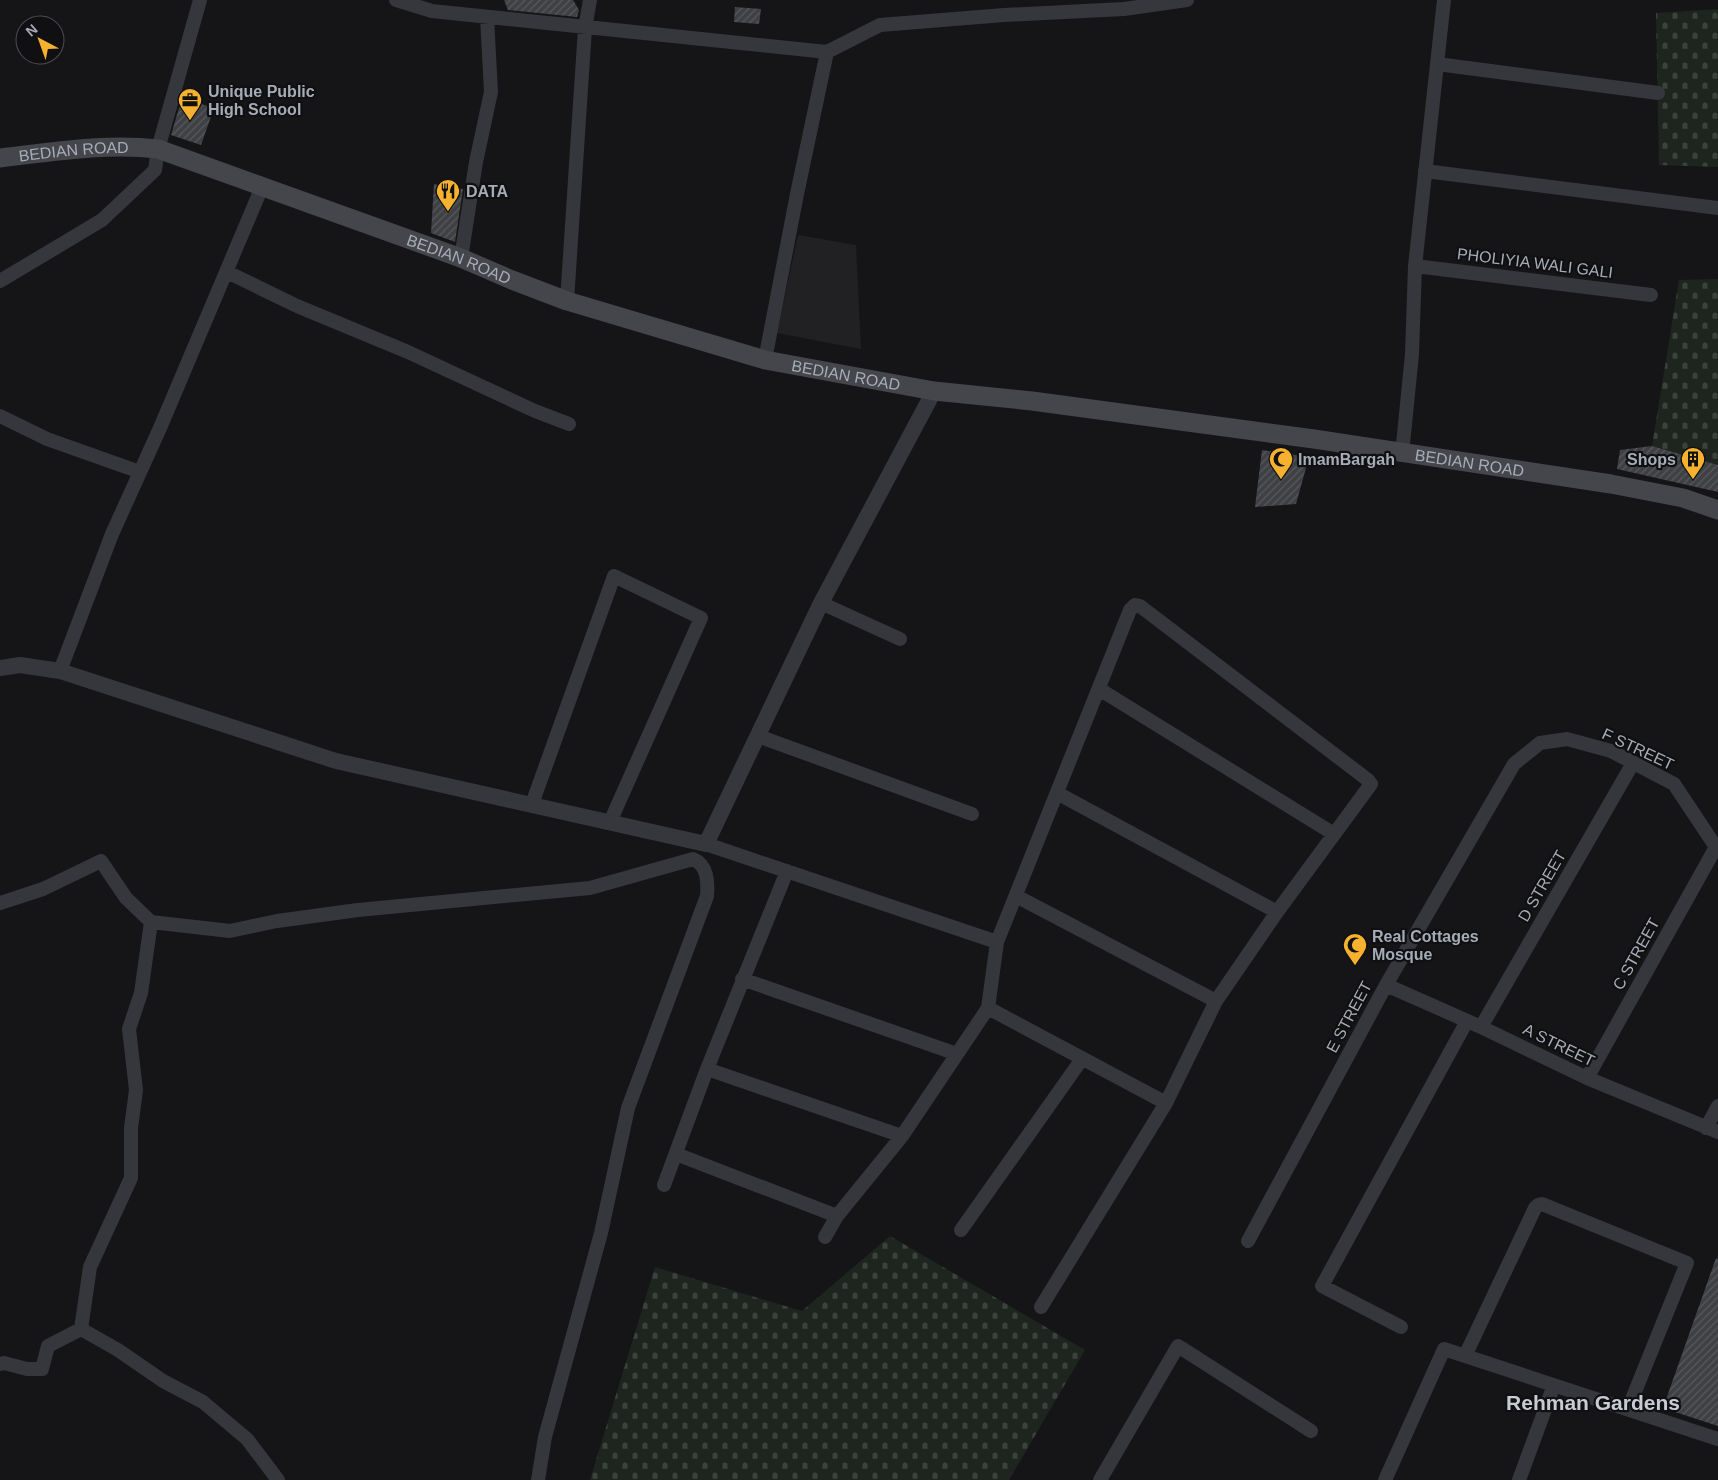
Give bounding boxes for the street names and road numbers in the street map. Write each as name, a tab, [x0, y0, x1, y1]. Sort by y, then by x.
street label: BEDIAN ROAD	[18, 138, 129, 164]
street label: BEDIAN ROAD	[405, 231, 513, 287]
street label: PHOLIYIA WALI GALI	[1456, 245, 1614, 281]
street label: BEDIAN ROAD	[790, 357, 902, 393]
street label: BEDIAN ROAD	[1414, 446, 1525, 479]
street label: F STREET	[1599, 725, 1677, 773]
street label: D STREET	[1515, 847, 1569, 925]
street label: C STREET	[1609, 915, 1663, 993]
street label: E STREET	[1323, 978, 1375, 1056]
street label: A STREET	[1521, 1020, 1598, 1070]

